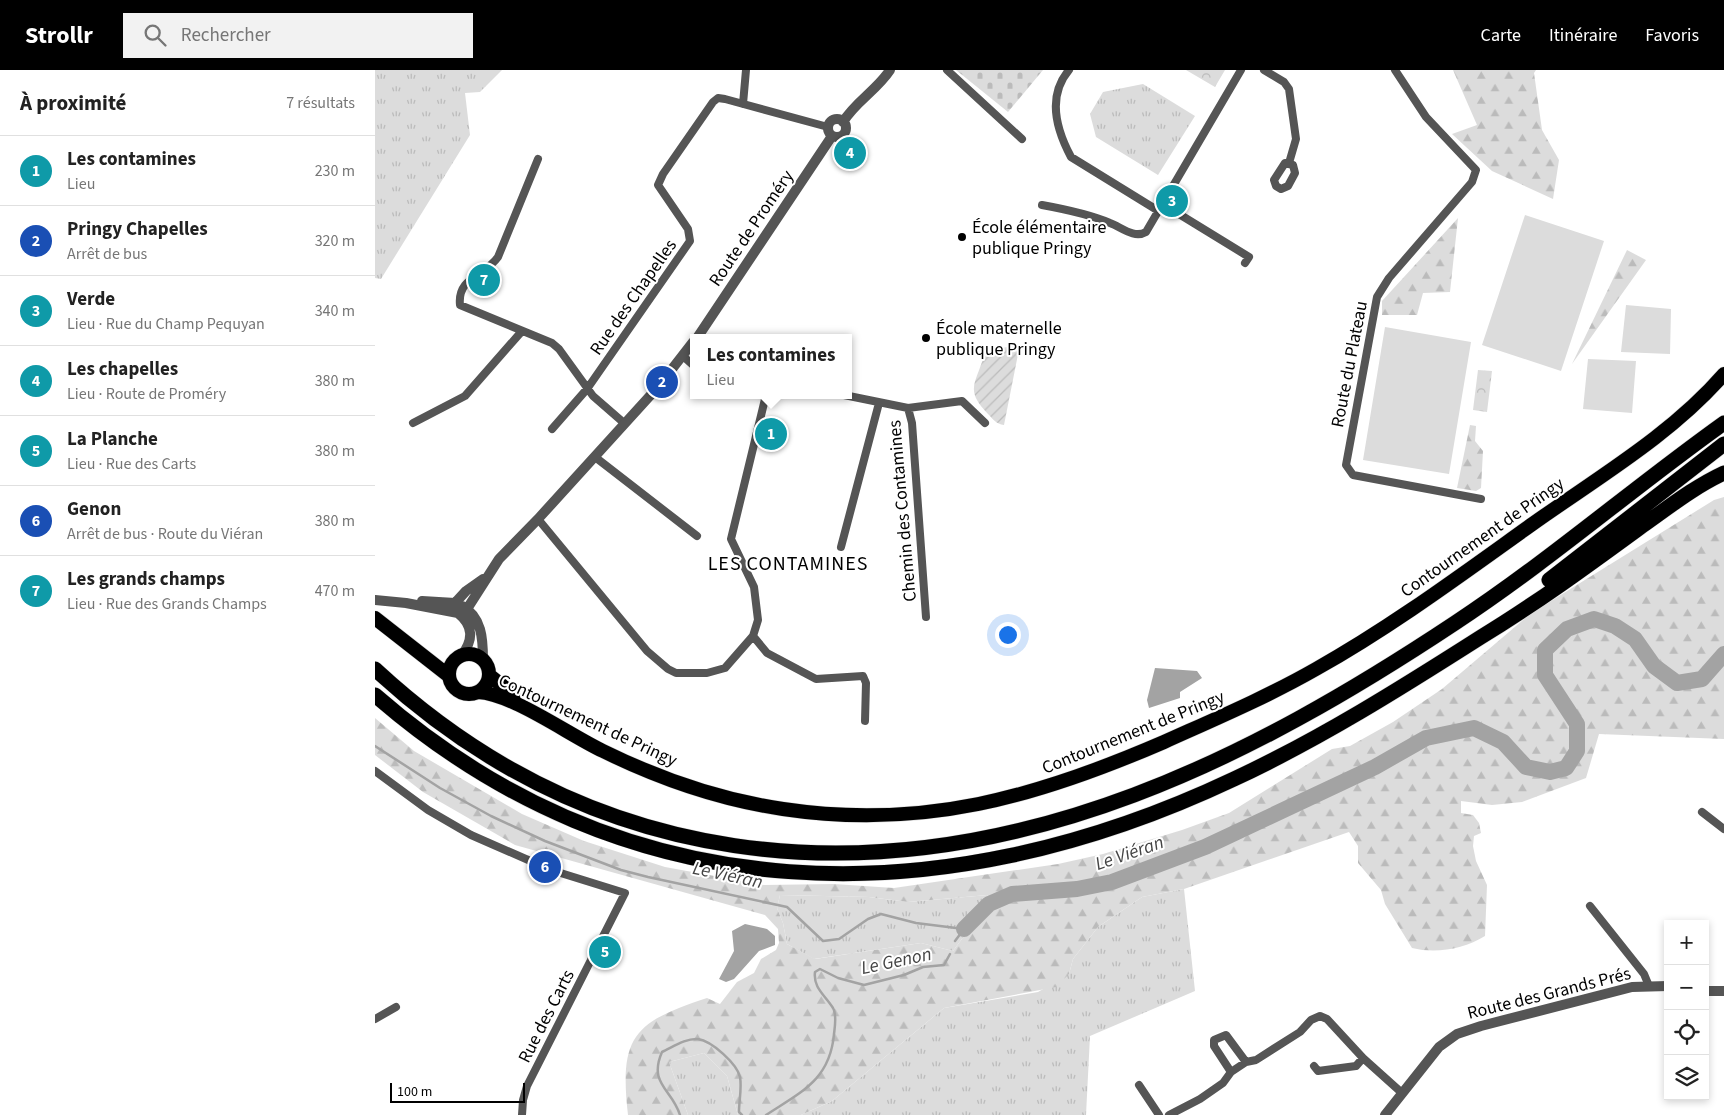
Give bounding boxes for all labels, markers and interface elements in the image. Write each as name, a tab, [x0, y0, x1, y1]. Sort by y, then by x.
search box	[123, 13, 473, 58]
text: Strollr	[25, 18, 93, 53]
icon: search	[141, 21, 169, 49]
text: Rechercher	[181, 22, 271, 49]
text: Carte	[1481, 23, 1521, 48]
text: Itinéraire	[1549, 23, 1617, 48]
text: Favoris	[1645, 23, 1699, 48]
text: À proximité	[20, 88, 126, 118]
text: 7 résultats	[286, 92, 355, 114]
pin: 4	[834, 134, 866, 172]
text: Les contamines	[67, 146, 196, 173]
text: 1	[32, 160, 40, 182]
text: 230 m	[315, 160, 355, 182]
street label: Route de Proméry	[703, 165, 800, 291]
text: Lieu	[67, 173, 95, 195]
pin: 3	[1156, 182, 1188, 220]
place label: École élémentaire publique Pringy	[972, 215, 1106, 261]
text: Pringy Chapelles	[67, 216, 208, 243]
text: 2	[32, 230, 40, 252]
text: 320 m	[315, 230, 355, 252]
marker: École élémentaire publique Pringy	[956, 231, 968, 243]
street label: Rue des Chapelles	[584, 234, 683, 360]
text: Arrêt de bus	[67, 243, 147, 265]
pin: 7	[468, 261, 500, 299]
text: Verde	[67, 286, 115, 313]
street label: Route du Plateau	[1325, 299, 1374, 429]
text: 3	[32, 300, 40, 322]
text: 340 m	[315, 300, 355, 322]
text: Lieu · Rue du Champ Pequyan	[67, 313, 265, 335]
place label: École maternelle publique Pringy	[936, 316, 1062, 362]
marker: École maternelle publique Pringy	[920, 332, 932, 344]
popup	[690, 334, 852, 399]
text: Les contamines	[707, 342, 835, 369]
text: Les chapelles	[67, 356, 178, 383]
pin: 2	[646, 363, 678, 401]
text: Lieu	[707, 369, 735, 391]
text: 4	[32, 370, 40, 392]
text: 380 m	[315, 370, 355, 392]
text: Lieu · Route de Proméry	[67, 383, 226, 405]
pin: 1	[755, 415, 787, 453]
street label: Chemin des Contamines	[882, 419, 923, 603]
text: La Planche	[67, 426, 158, 453]
text: 5	[32, 440, 40, 462]
text: 380 m	[315, 440, 355, 462]
text: Lieu · Rue des Carts	[67, 453, 196, 475]
street label: Contournement de Pringy	[1395, 471, 1570, 603]
text: Genon	[67, 496, 121, 523]
text: 6	[32, 510, 40, 532]
text: 380 m	[315, 510, 355, 532]
text: Arrêt de bus · Route du Viéran	[67, 523, 263, 545]
district label: LES CONTAMINES	[708, 550, 868, 578]
text: Les grands champs	[67, 566, 225, 593]
text: 7	[32, 580, 40, 602]
text: 470 m	[315, 580, 355, 602]
text: Lieu · Rue des Grands Champs	[67, 593, 267, 615]
your location	[995, 622, 1021, 648]
street label: Contournement de Pringy	[494, 668, 682, 773]
street label: Contournement de Pringy	[1038, 684, 1229, 781]
water label: Le Viéran	[1092, 829, 1167, 878]
pin: 6	[529, 848, 561, 886]
water label: Le Viéran	[690, 855, 765, 896]
map controls	[1664, 920, 1709, 1100]
button: +	[1664, 920, 1709, 965]
pin: 5	[589, 933, 621, 971]
water label: Le Genon	[859, 941, 934, 982]
street label: Route des Grands Prés	[1465, 961, 1634, 1026]
street label: Rue des Carts	[512, 965, 581, 1067]
button: −	[1664, 965, 1709, 1010]
button: locate	[1664, 1010, 1709, 1055]
button: layers	[1664, 1055, 1709, 1100]
scale bar	[390, 1080, 525, 1103]
text: 100 m	[397, 1082, 432, 1102]

